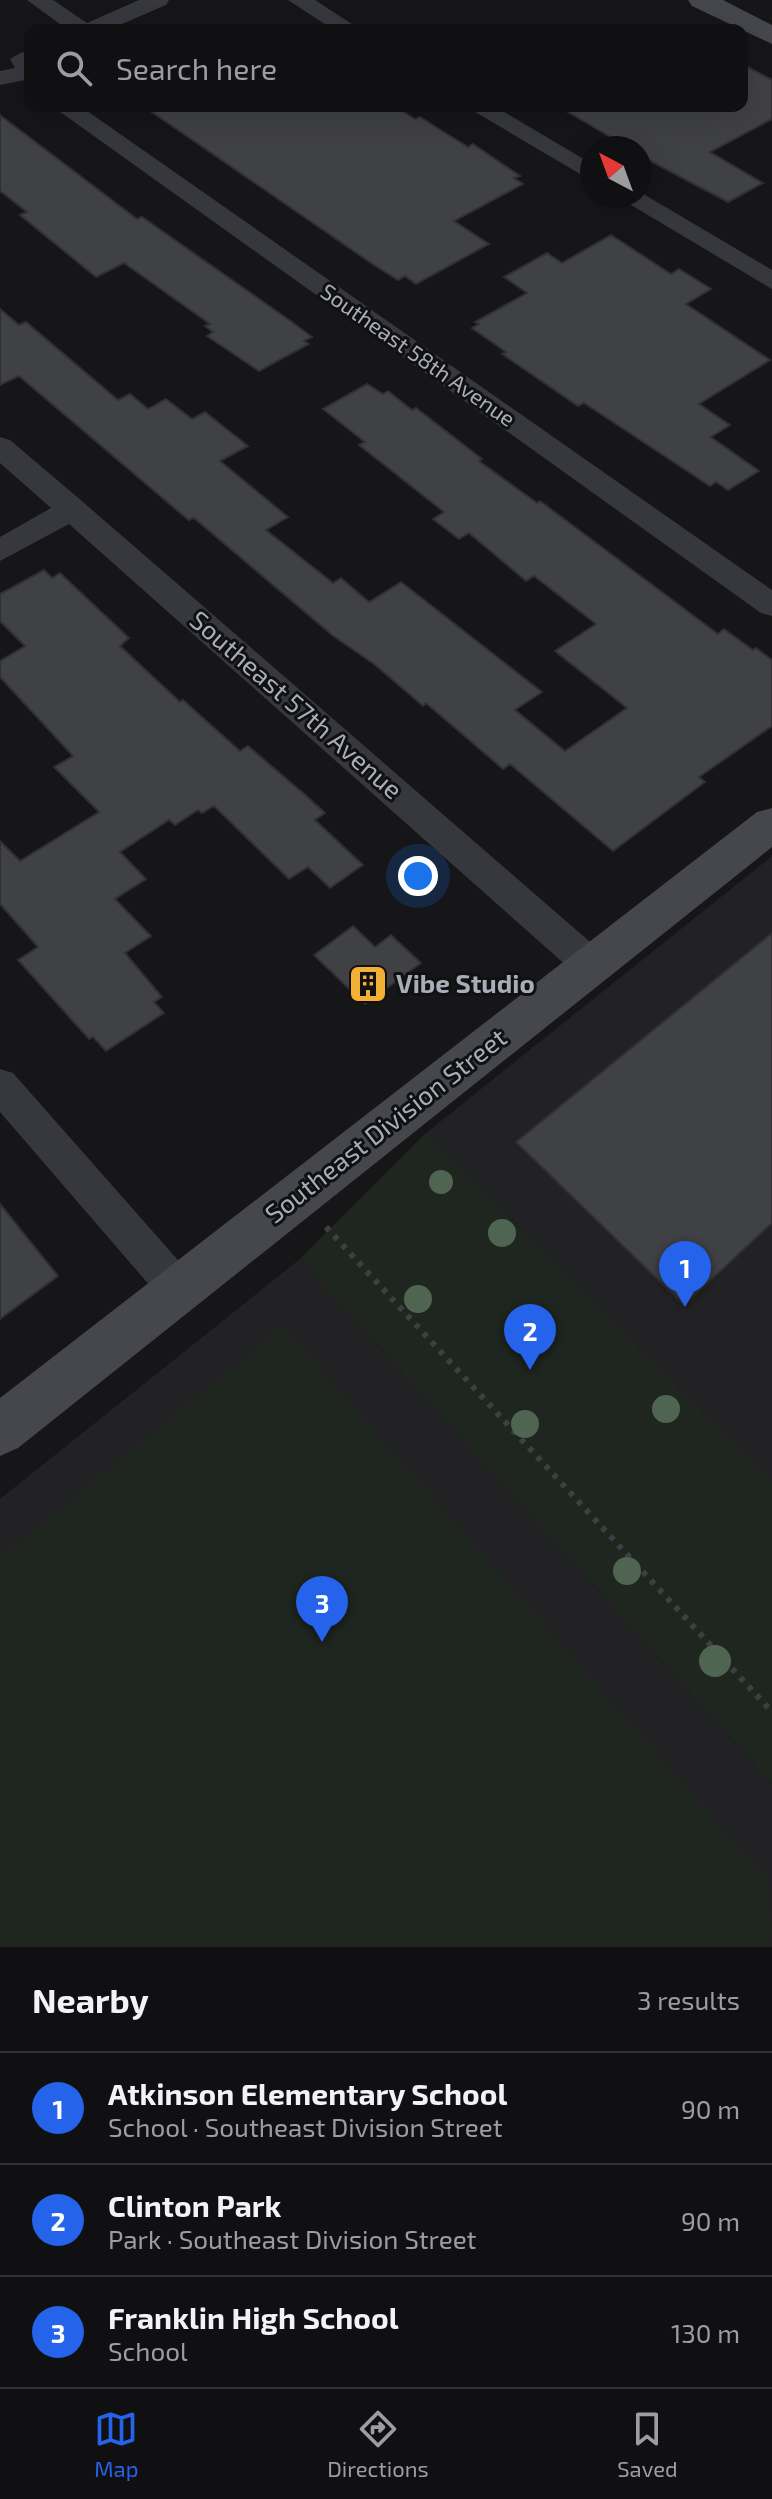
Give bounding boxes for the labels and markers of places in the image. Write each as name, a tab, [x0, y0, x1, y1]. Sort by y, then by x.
building icon: Vibe Studio	[347, 963, 389, 1005]
place label: Vibe Studio	[396, 967, 535, 998]
pin: 1	[659, 1241, 711, 1307]
pin: 2	[504, 1304, 556, 1370]
pin: 3	[296, 1576, 348, 1642]

